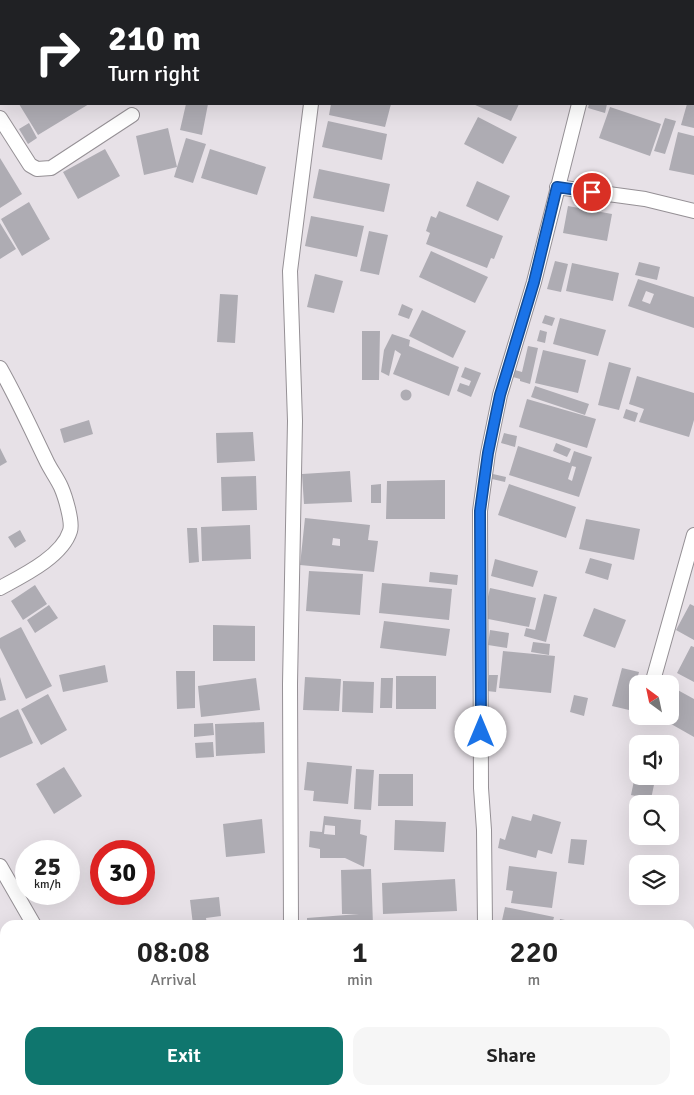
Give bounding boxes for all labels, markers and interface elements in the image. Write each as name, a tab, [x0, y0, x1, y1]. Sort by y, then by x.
text: 210 m	[108, 17, 201, 60]
icon: right	[25, 20, 90, 85]
text: Turn right	[108, 60, 200, 87]
pin	[571, 171, 613, 213]
icon: arrive	[578, 178, 606, 206]
north arrow	[629, 675, 679, 725]
map controls	[629, 675, 679, 905]
position arrow	[454, 705, 506, 757]
button: sound	[629, 735, 679, 785]
button: search	[629, 795, 679, 845]
speed limit sign: 30	[90, 840, 155, 905]
text: 25	[34, 851, 61, 882]
button: layers	[629, 855, 679, 905]
text: km/h	[34, 877, 61, 892]
text: 08:08	[137, 934, 210, 971]
text: 1	[352, 934, 368, 971]
text: 220	[510, 934, 558, 971]
text: Arrival	[150, 970, 196, 990]
text: min	[347, 970, 373, 990]
text: m	[527, 970, 540, 990]
button: Exit	[25, 1027, 343, 1085]
button: Share	[353, 1027, 670, 1085]

